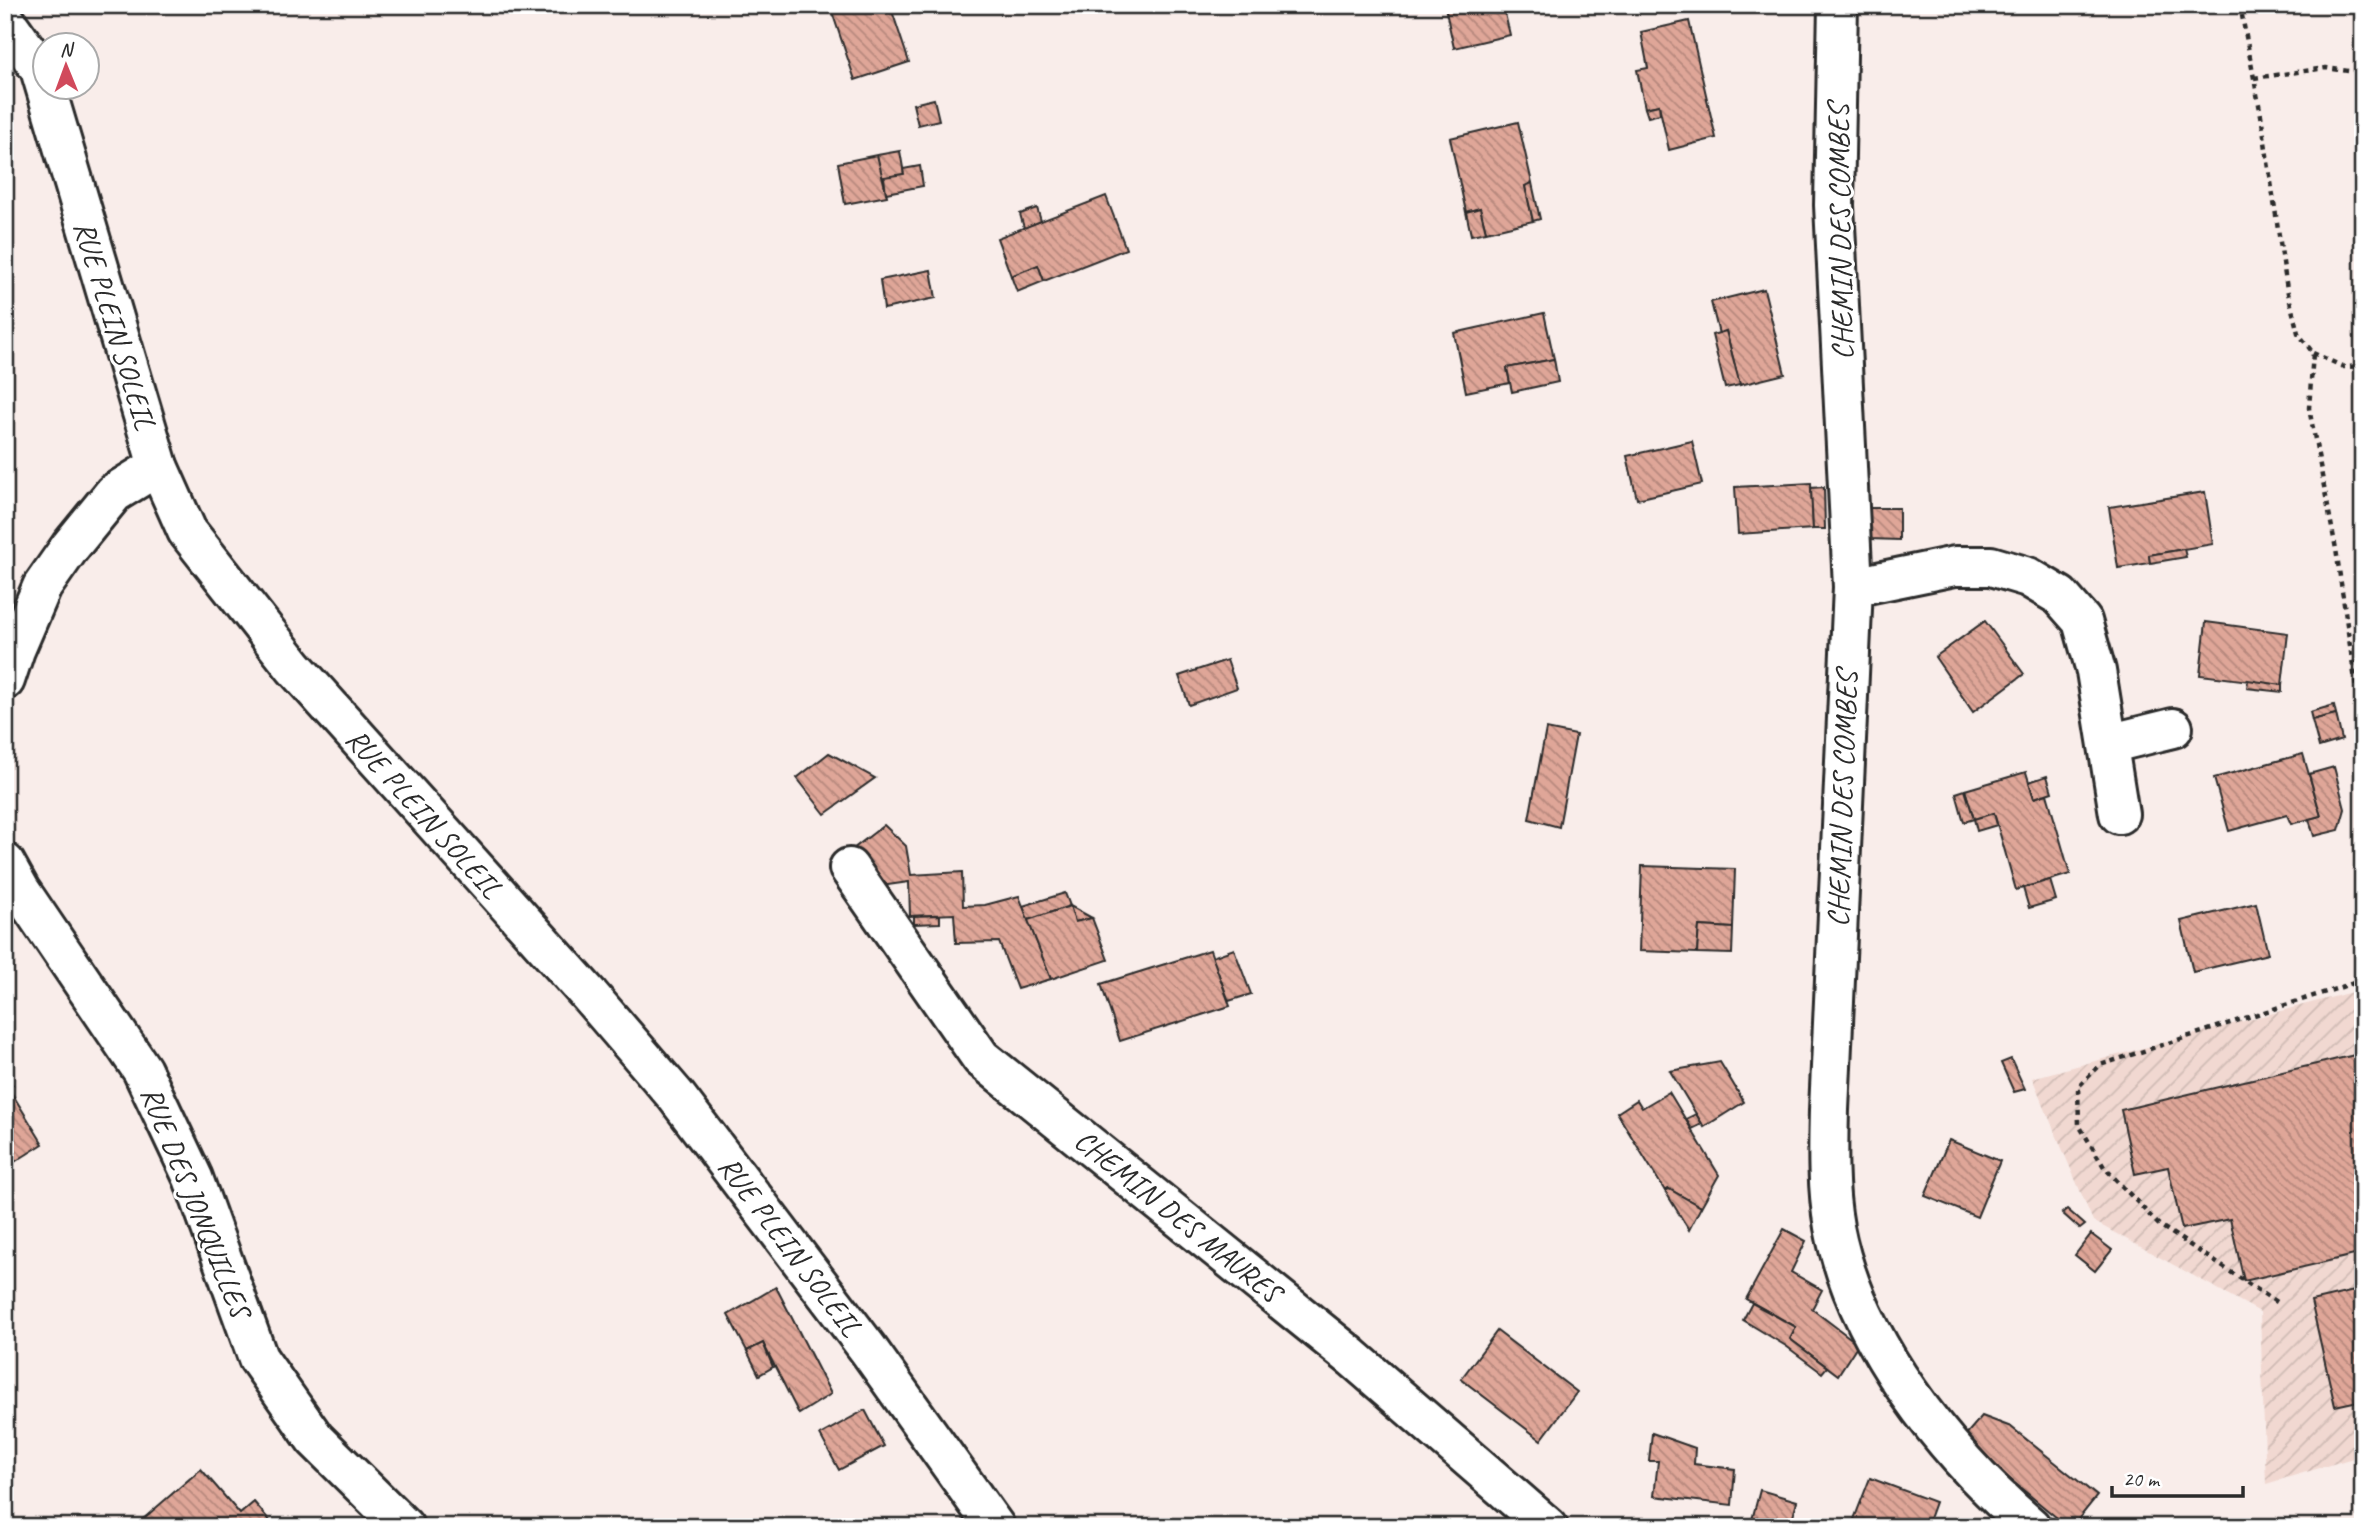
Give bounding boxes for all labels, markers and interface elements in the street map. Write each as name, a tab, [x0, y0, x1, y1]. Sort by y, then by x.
north arrow	[32, 32, 102, 102]
text: N	[60, 38, 75, 62]
street label: CHEMIN DES COMBES	[1819, 98, 1861, 360]
street label: RUE PLEIN SOLEIL	[65, 216, 165, 435]
street label: CHEMIN DES COMBES	[1819, 665, 1866, 927]
street label: RUE PLEIN SOLEIL	[338, 720, 511, 907]
street label: RUE DES JONQUILLES	[132, 1081, 261, 1327]
street label: CHEMIN DES MAURES	[1067, 1121, 1292, 1314]
street label: RUE PLEIN SOLEIL	[710, 1149, 871, 1344]
scale bar	[2112, 1455, 2244, 1499]
text: 20 m	[2123, 1466, 2161, 1492]

